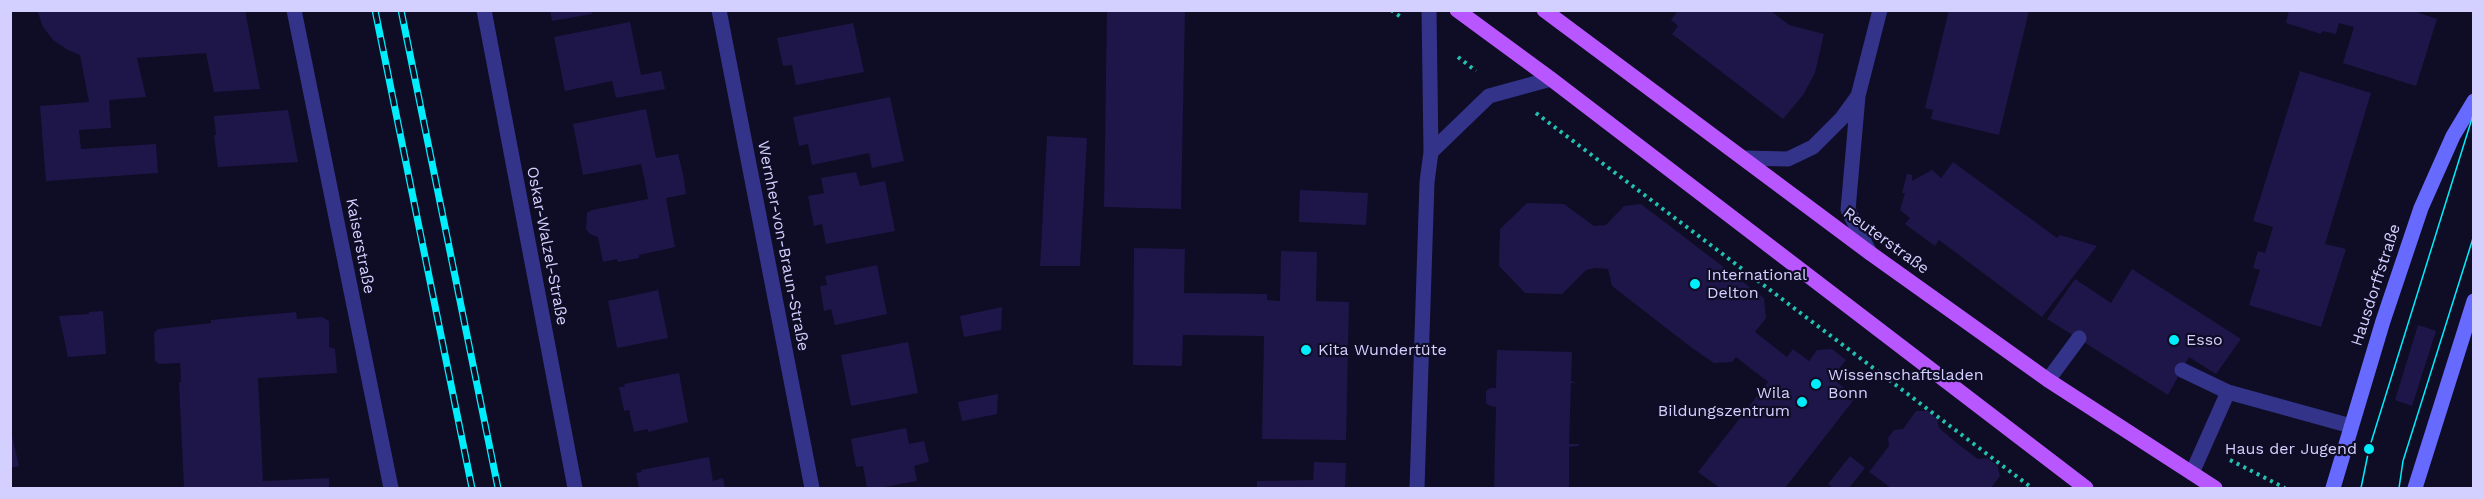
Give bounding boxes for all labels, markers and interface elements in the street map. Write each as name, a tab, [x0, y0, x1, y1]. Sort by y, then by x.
street label: Wernher-von-Braun-Straße	[753, 139, 813, 353]
street label: Oskar-Walzel-Straße	[522, 165, 572, 327]
street label: Kaiserstraße	[341, 197, 379, 295]
street label: Reuterstraße	[1839, 203, 1933, 279]
street label: Hausdorffstraße	[2347, 221, 2405, 349]
place label: International Delton	[1707, 265, 1807, 303]
marker: International Delton	[1688, 277, 1702, 291]
place label: Esso	[2186, 330, 2223, 350]
marker: Esso	[2167, 333, 2181, 347]
place label: Kita Wundertüte	[1318, 340, 1447, 360]
marker: Kita Wundertüte	[1299, 343, 1313, 357]
place label: Wissenschaftsladen Bonn	[1828, 365, 1984, 403]
marker: Wissenschaftsladen Bonn	[1809, 377, 1823, 391]
place label: Wila Bildungszentrum	[1658, 383, 1790, 421]
marker: Wila Bildungszentrum	[1795, 395, 1809, 409]
place label: Haus der Jugend	[2225, 439, 2357, 459]
marker: Haus der Jugend	[2362, 442, 2376, 456]

